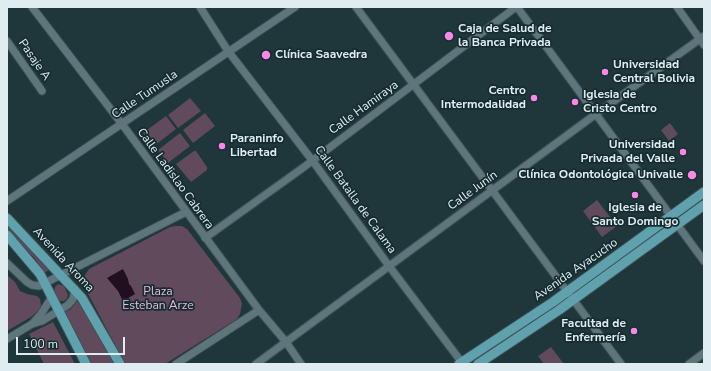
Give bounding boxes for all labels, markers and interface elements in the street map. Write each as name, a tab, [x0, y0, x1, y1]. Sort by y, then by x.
place label: Caja de Salud de la Banca Privada	[458, 22, 551, 50]
marker: Caja de Salud de la Banca Privada	[443, 30, 455, 42]
street label: Pasaje A	[15, 37, 53, 83]
place label: Clínica Saavedra	[275, 48, 367, 62]
marker: Clínica Saavedra	[260, 49, 272, 61]
place label: Universidad Central Bolivia	[613, 58, 695, 86]
marker: Universidad Central Bolivia	[600, 67, 610, 77]
street label: Calle Tumusla	[109, 68, 181, 122]
street label: Calle Hamiraya	[326, 78, 402, 138]
place label: Centro Intermodalidad	[441, 84, 526, 112]
place label: Iglesia de Cristo Centro	[583, 88, 657, 116]
marker: Centro Intermodalidad	[529, 93, 539, 103]
marker: Iglesia de Cristo Centro	[570, 97, 580, 107]
street label: Calle Ladislao Cabrera	[134, 126, 216, 232]
place label: Paraninfo Libertad	[230, 132, 284, 160]
place label: Universidad Privada del Valle	[580, 138, 675, 166]
marker: Paraninfo Libertad	[217, 141, 227, 151]
street label: Calle Batalla de Calama	[311, 143, 399, 257]
marker: Universidad Privada del Valle	[678, 147, 688, 157]
street label: Calle Junín	[445, 168, 501, 214]
place label: Clínica Odontológica Univalle	[518, 168, 683, 182]
marker: Clínica Odontológica Univalle	[686, 169, 698, 181]
marker: Iglesia de Santo Domingo	[630, 190, 640, 200]
place label: Iglesia de Santo Domingo	[592, 201, 678, 229]
street label: Avenida Aroma	[29, 225, 97, 295]
street label: Avenida Ayacucho	[531, 236, 621, 304]
park label: Plaza Esteban Arze	[122, 285, 194, 313]
place label: Facultad de Enfermería	[561, 317, 626, 345]
marker: Facultad de Enfermería	[629, 326, 639, 336]
scale bar	[18, 329, 127, 355]
text: 100 m	[23, 336, 58, 352]

